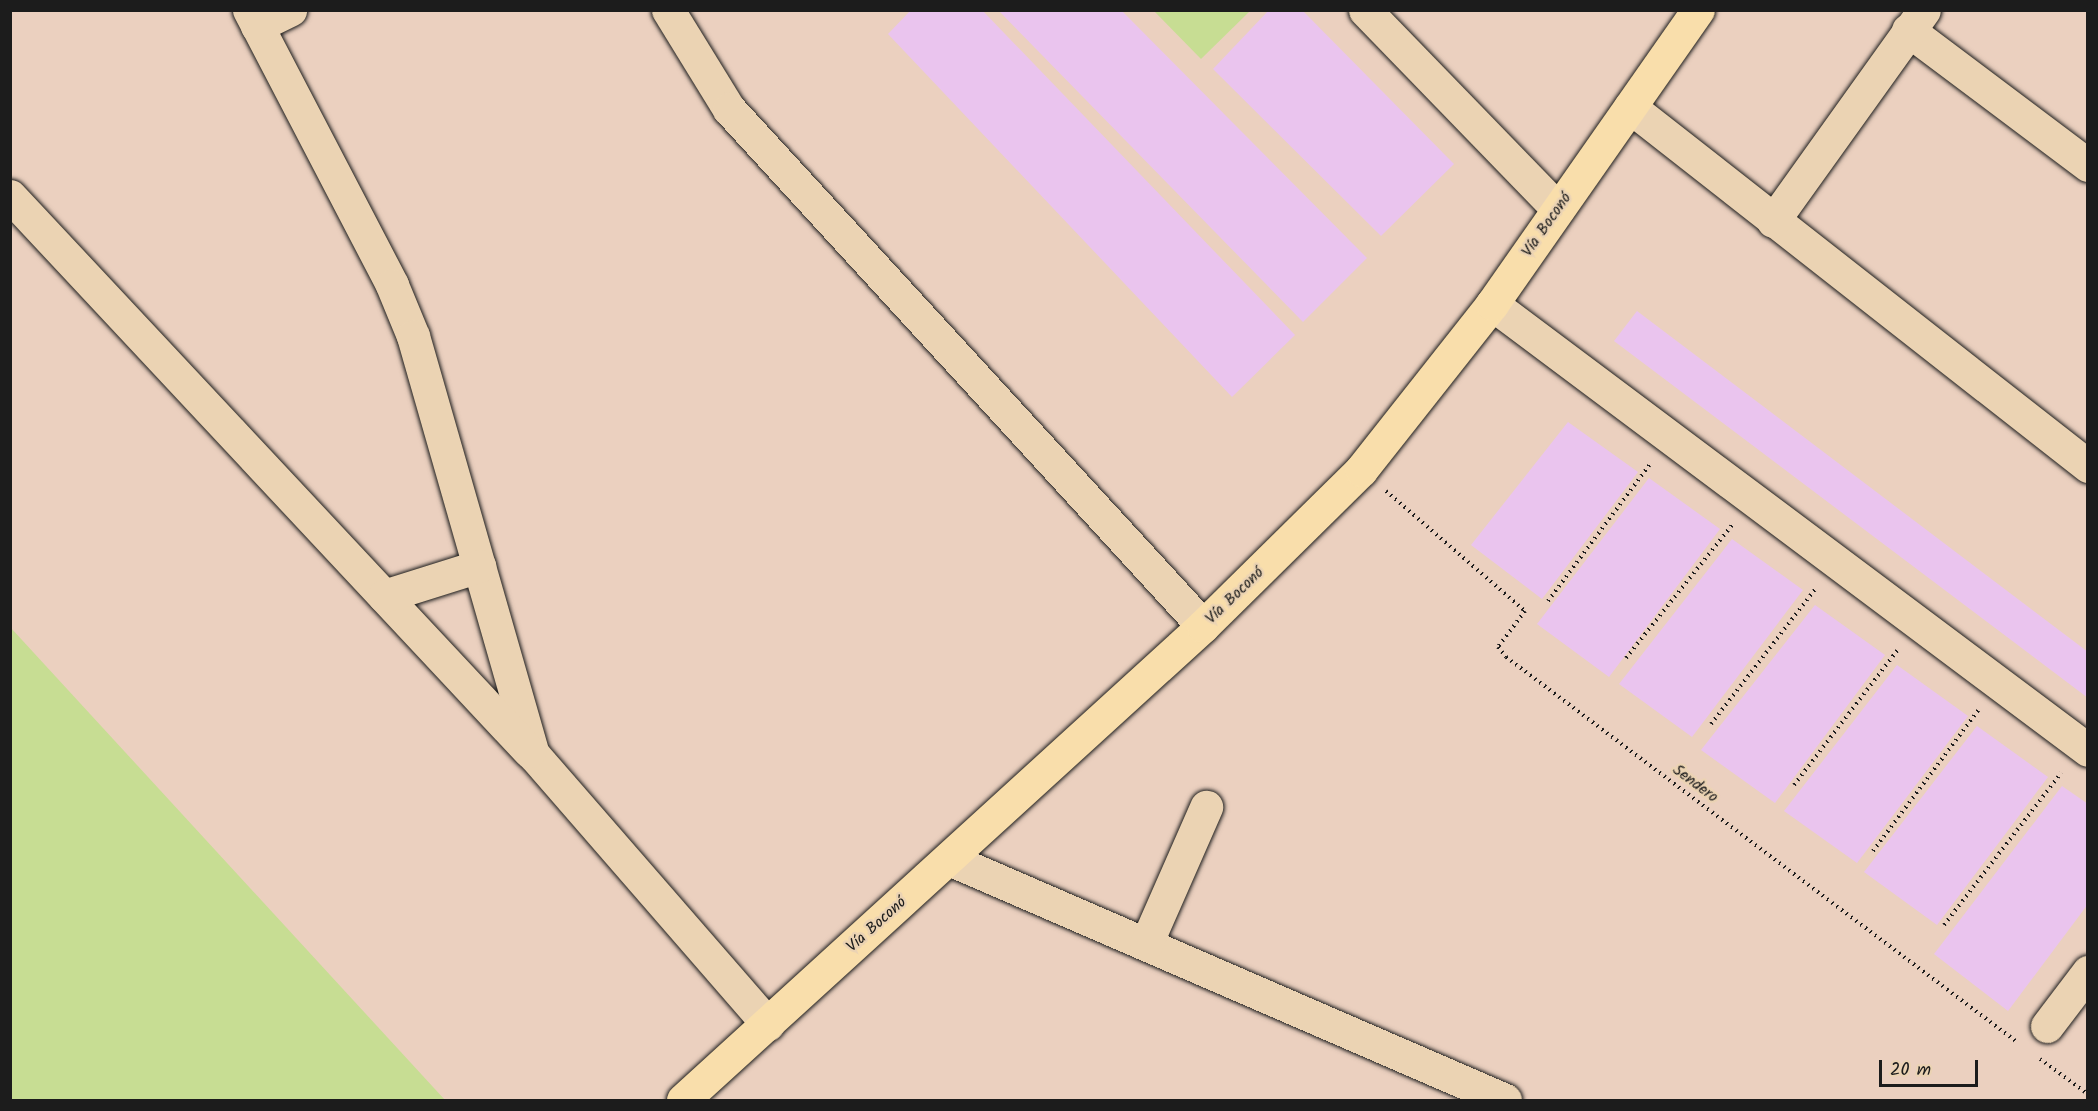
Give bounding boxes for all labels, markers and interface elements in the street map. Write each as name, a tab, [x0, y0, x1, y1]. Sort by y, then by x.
street label: Vía Boconó	[1518, 189, 1576, 261]
street label: Vía Boconó	[1202, 563, 1268, 629]
street label: Sendero	[1668, 761, 1722, 807]
street label: Vía Boconó	[843, 893, 911, 957]
scale bar	[1882, 1048, 1981, 1086]
text: 20 m	[1890, 1056, 1931, 1085]

